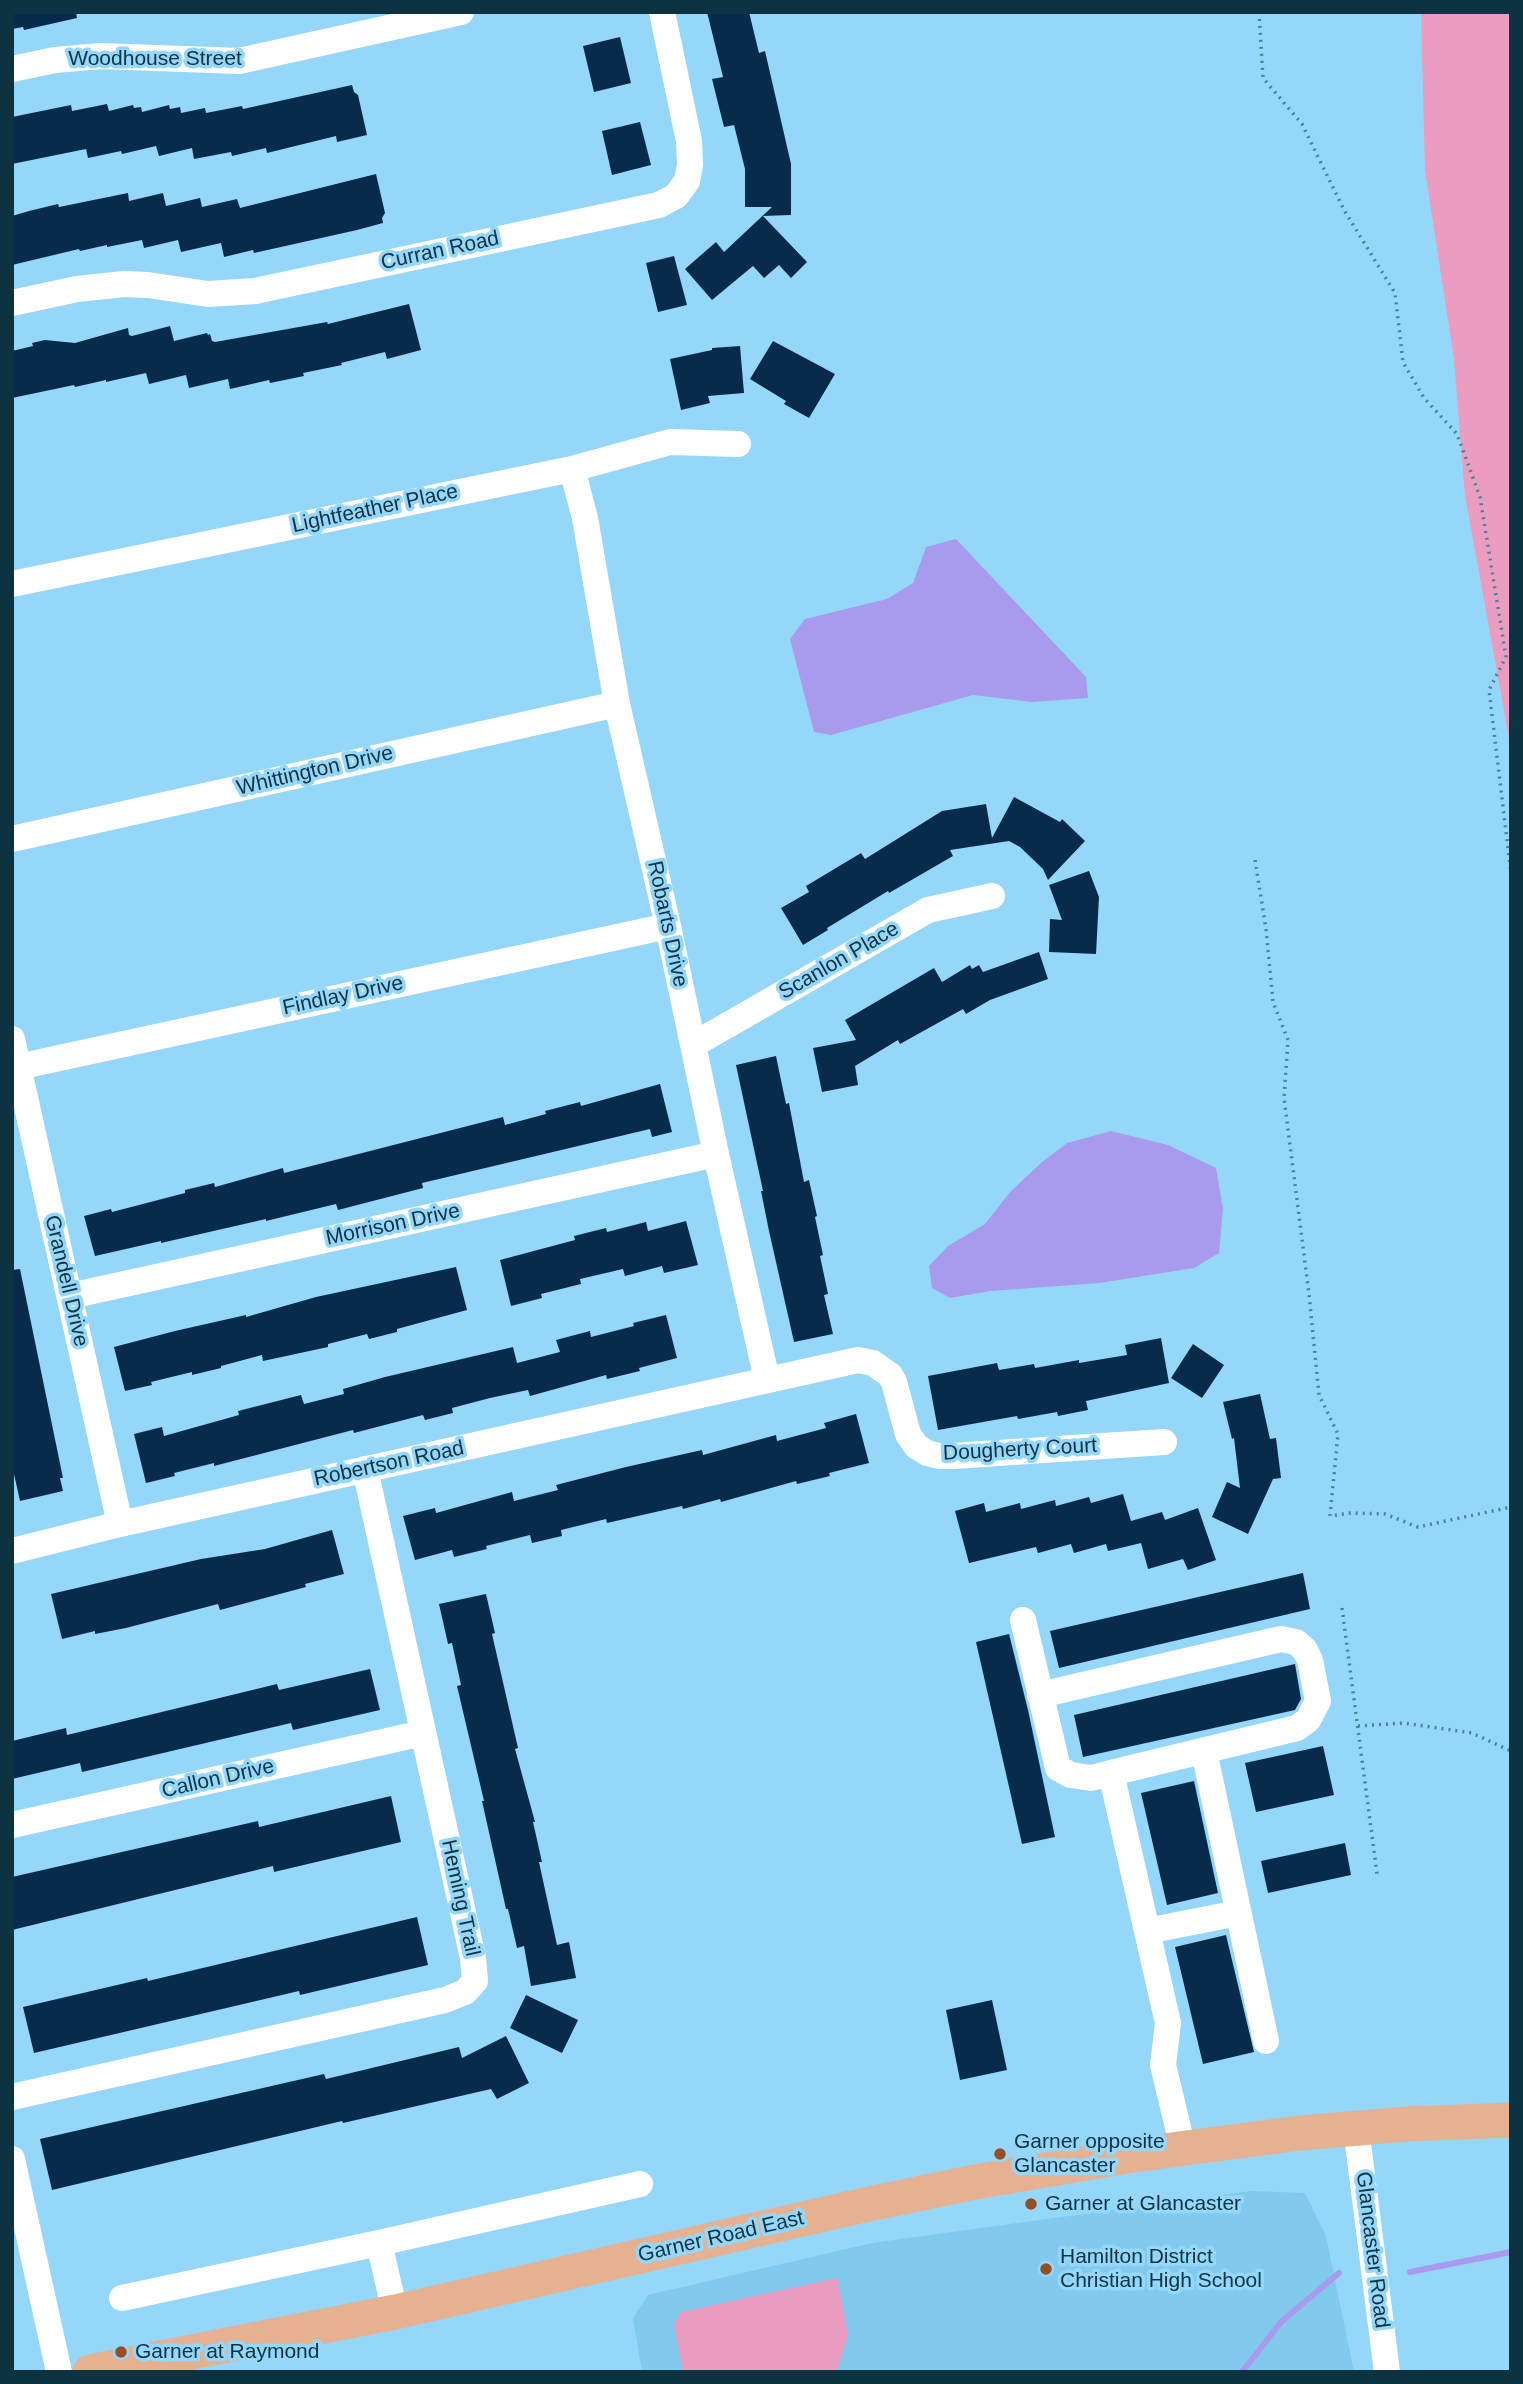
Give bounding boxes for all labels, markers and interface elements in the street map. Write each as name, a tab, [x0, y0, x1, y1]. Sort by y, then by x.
street label: Woodhouse Street	[68, 46, 242, 72]
street label: Curran Road	[379, 226, 501, 276]
street label: Lightfeather Place	[290, 479, 460, 539]
street label: Whittington Drive	[234, 741, 396, 801]
street label: Robarts Drive	[641, 859, 693, 989]
street label: Scanlon Place	[775, 917, 903, 1005]
street label: Findlay Drive	[280, 971, 406, 1021]
street label: Morrison Drive	[324, 1198, 462, 1252]
street label: Grandell Drive	[39, 1213, 93, 1349]
street label: Dougherty Court	[942, 1433, 1098, 1467]
street label: Robertson Road	[312, 1436, 466, 1492]
street label: Callon Drive	[159, 1754, 277, 1804]
street label: Heming Trail	[435, 1838, 485, 1958]
place label: Garner opposite Glancaster	[1014, 2129, 1165, 2179]
marker: Garner opposite Glancaster	[992, 2146, 1008, 2162]
street label: Glancaster Road	[1350, 2170, 1394, 2330]
place label: Garner at Glancaster	[1045, 2191, 1241, 2217]
marker: Garner at Glancaster	[1023, 2196, 1039, 2212]
street label: Garner Road East	[636, 2206, 806, 2268]
place label: Hamilton District Christian High School	[1060, 2244, 1262, 2294]
marker: Hamilton District Christian High School	[1038, 2261, 1054, 2277]
place label: Garner at Raymond	[135, 2339, 319, 2365]
marker: Garner at Raymond	[113, 2344, 129, 2360]

